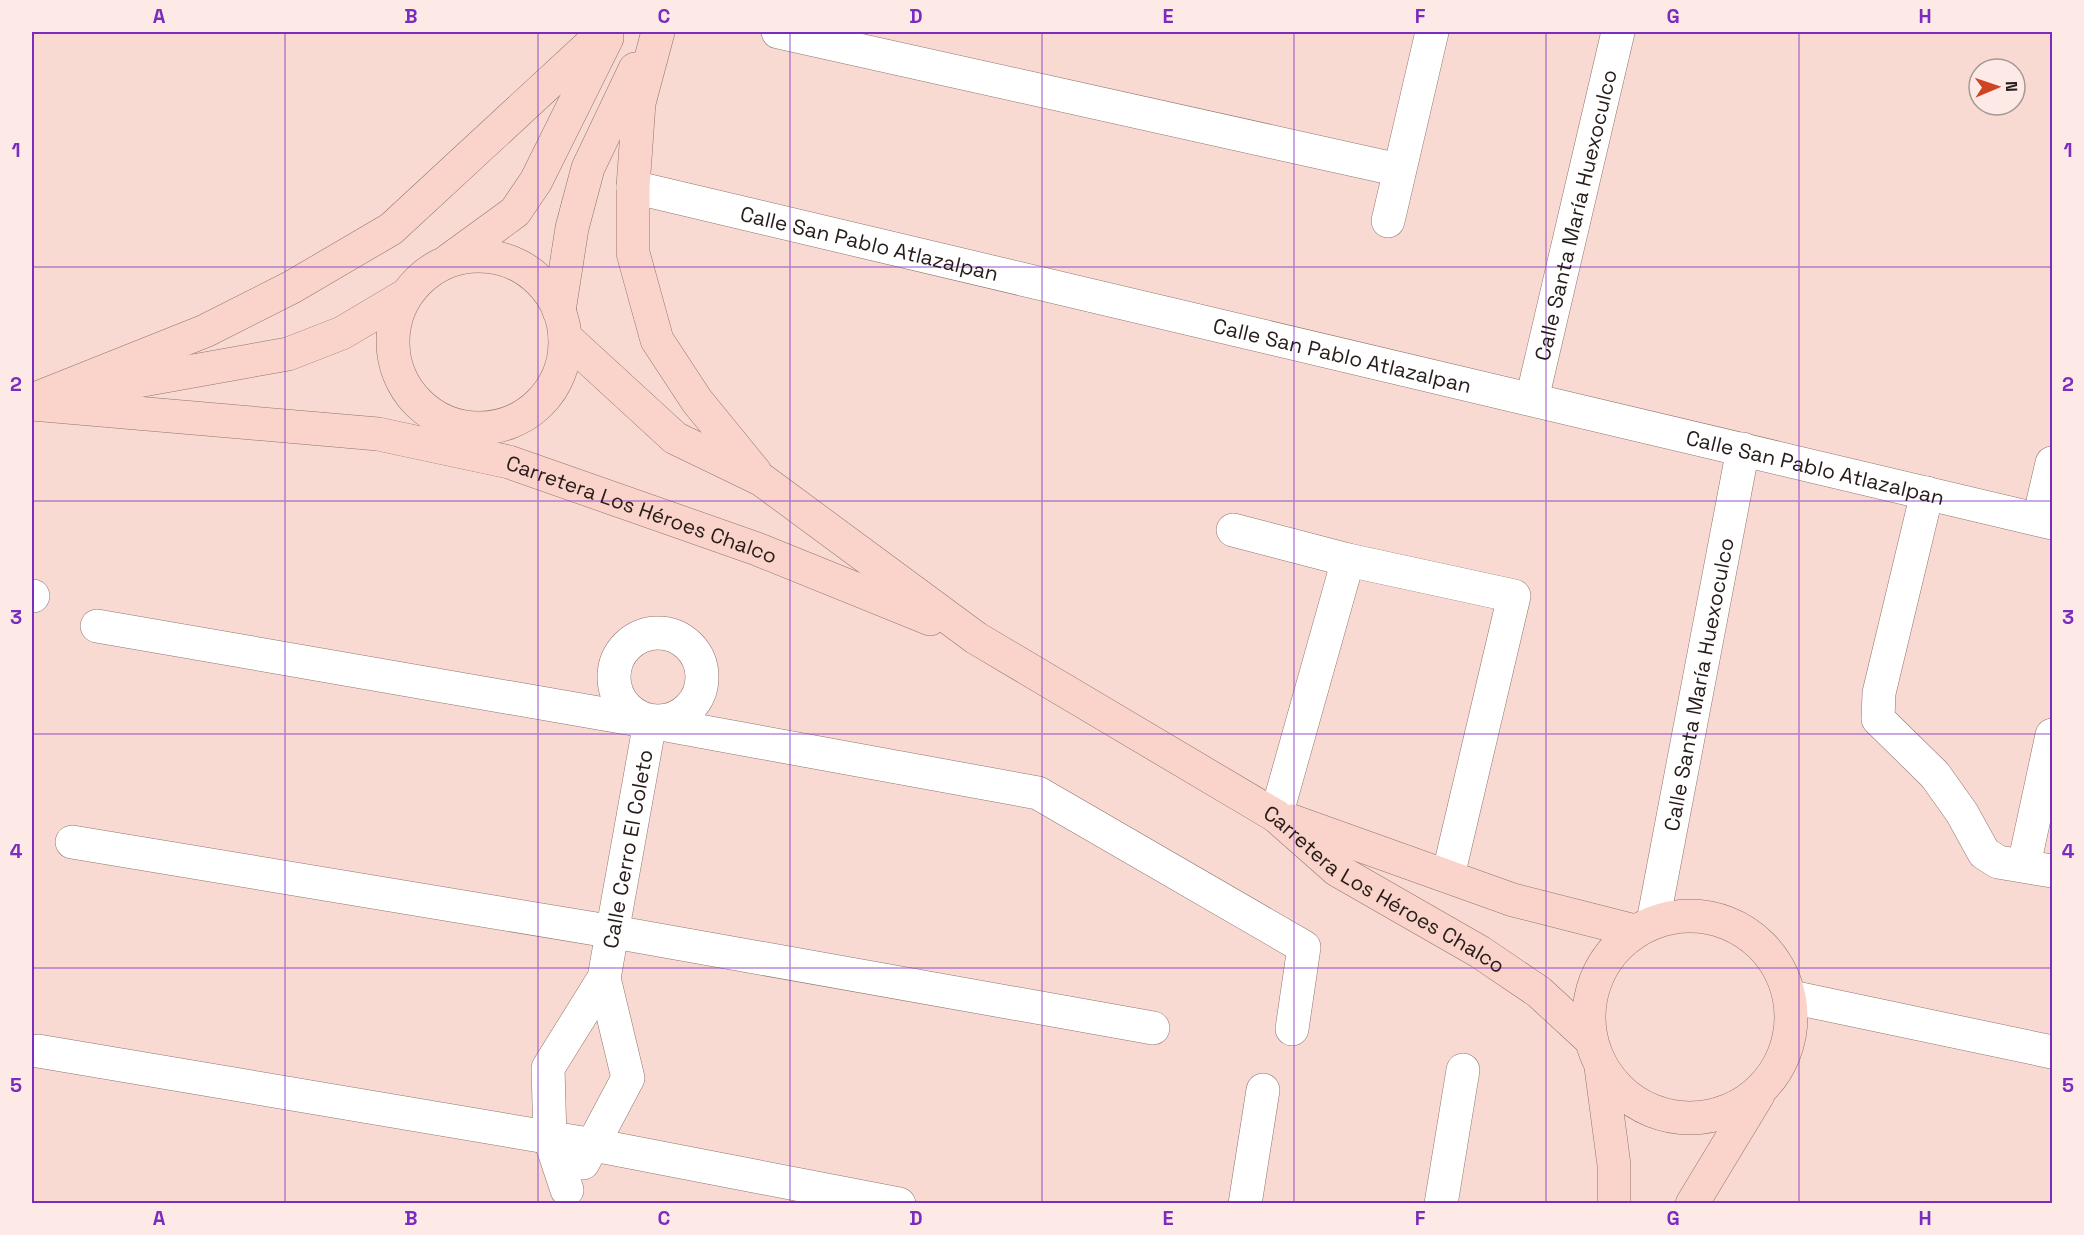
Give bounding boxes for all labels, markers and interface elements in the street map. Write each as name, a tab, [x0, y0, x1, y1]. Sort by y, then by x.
text: A	[153, 3, 166, 29]
text: B	[404, 3, 418, 29]
text: C	[658, 3, 671, 29]
text: D	[909, 3, 923, 29]
text: E	[1162, 3, 1174, 29]
text: F	[1415, 3, 1426, 29]
text: G	[1666, 3, 1680, 29]
text: H	[1918, 3, 1932, 29]
north arrow	[1967, 57, 2027, 117]
street label: Calle Santa María Huexoculco	[1528, 67, 1622, 363]
text: N	[2001, 81, 2022, 92]
text: 1	[11, 137, 21, 163]
text: 1	[2063, 137, 2073, 163]
street label: Calle San Pablo Atlazalpan	[738, 199, 1001, 287]
street label: Calle San Pablo Atlazalpan	[1211, 311, 1474, 399]
text: 2	[10, 371, 22, 397]
text: 2	[2062, 371, 2074, 397]
street label: Calle San Pablo Atlazalpan	[1683, 423, 1947, 511]
street label: Carretera Los Héroes Chalco	[503, 449, 781, 569]
street label: Calle Santa María Huexoculco	[1657, 535, 1739, 833]
text: 3	[10, 604, 22, 630]
text: 3	[2062, 604, 2074, 630]
street label: Calle Cerro El Coleto	[596, 747, 658, 951]
street label: Carretera Los Héroes Chalco	[1259, 798, 1510, 979]
text: 4	[10, 838, 23, 864]
text: 4	[2062, 838, 2075, 864]
text: 5	[10, 1072, 22, 1098]
text: 5	[2062, 1072, 2074, 1098]
text: A	[153, 1205, 166, 1231]
text: B	[404, 1205, 418, 1231]
text: C	[658, 1205, 671, 1231]
text: D	[909, 1205, 923, 1231]
text: E	[1162, 1205, 1174, 1231]
text: F	[1415, 1205, 1426, 1231]
text: G	[1666, 1205, 1680, 1231]
text: H	[1918, 1205, 1932, 1231]

